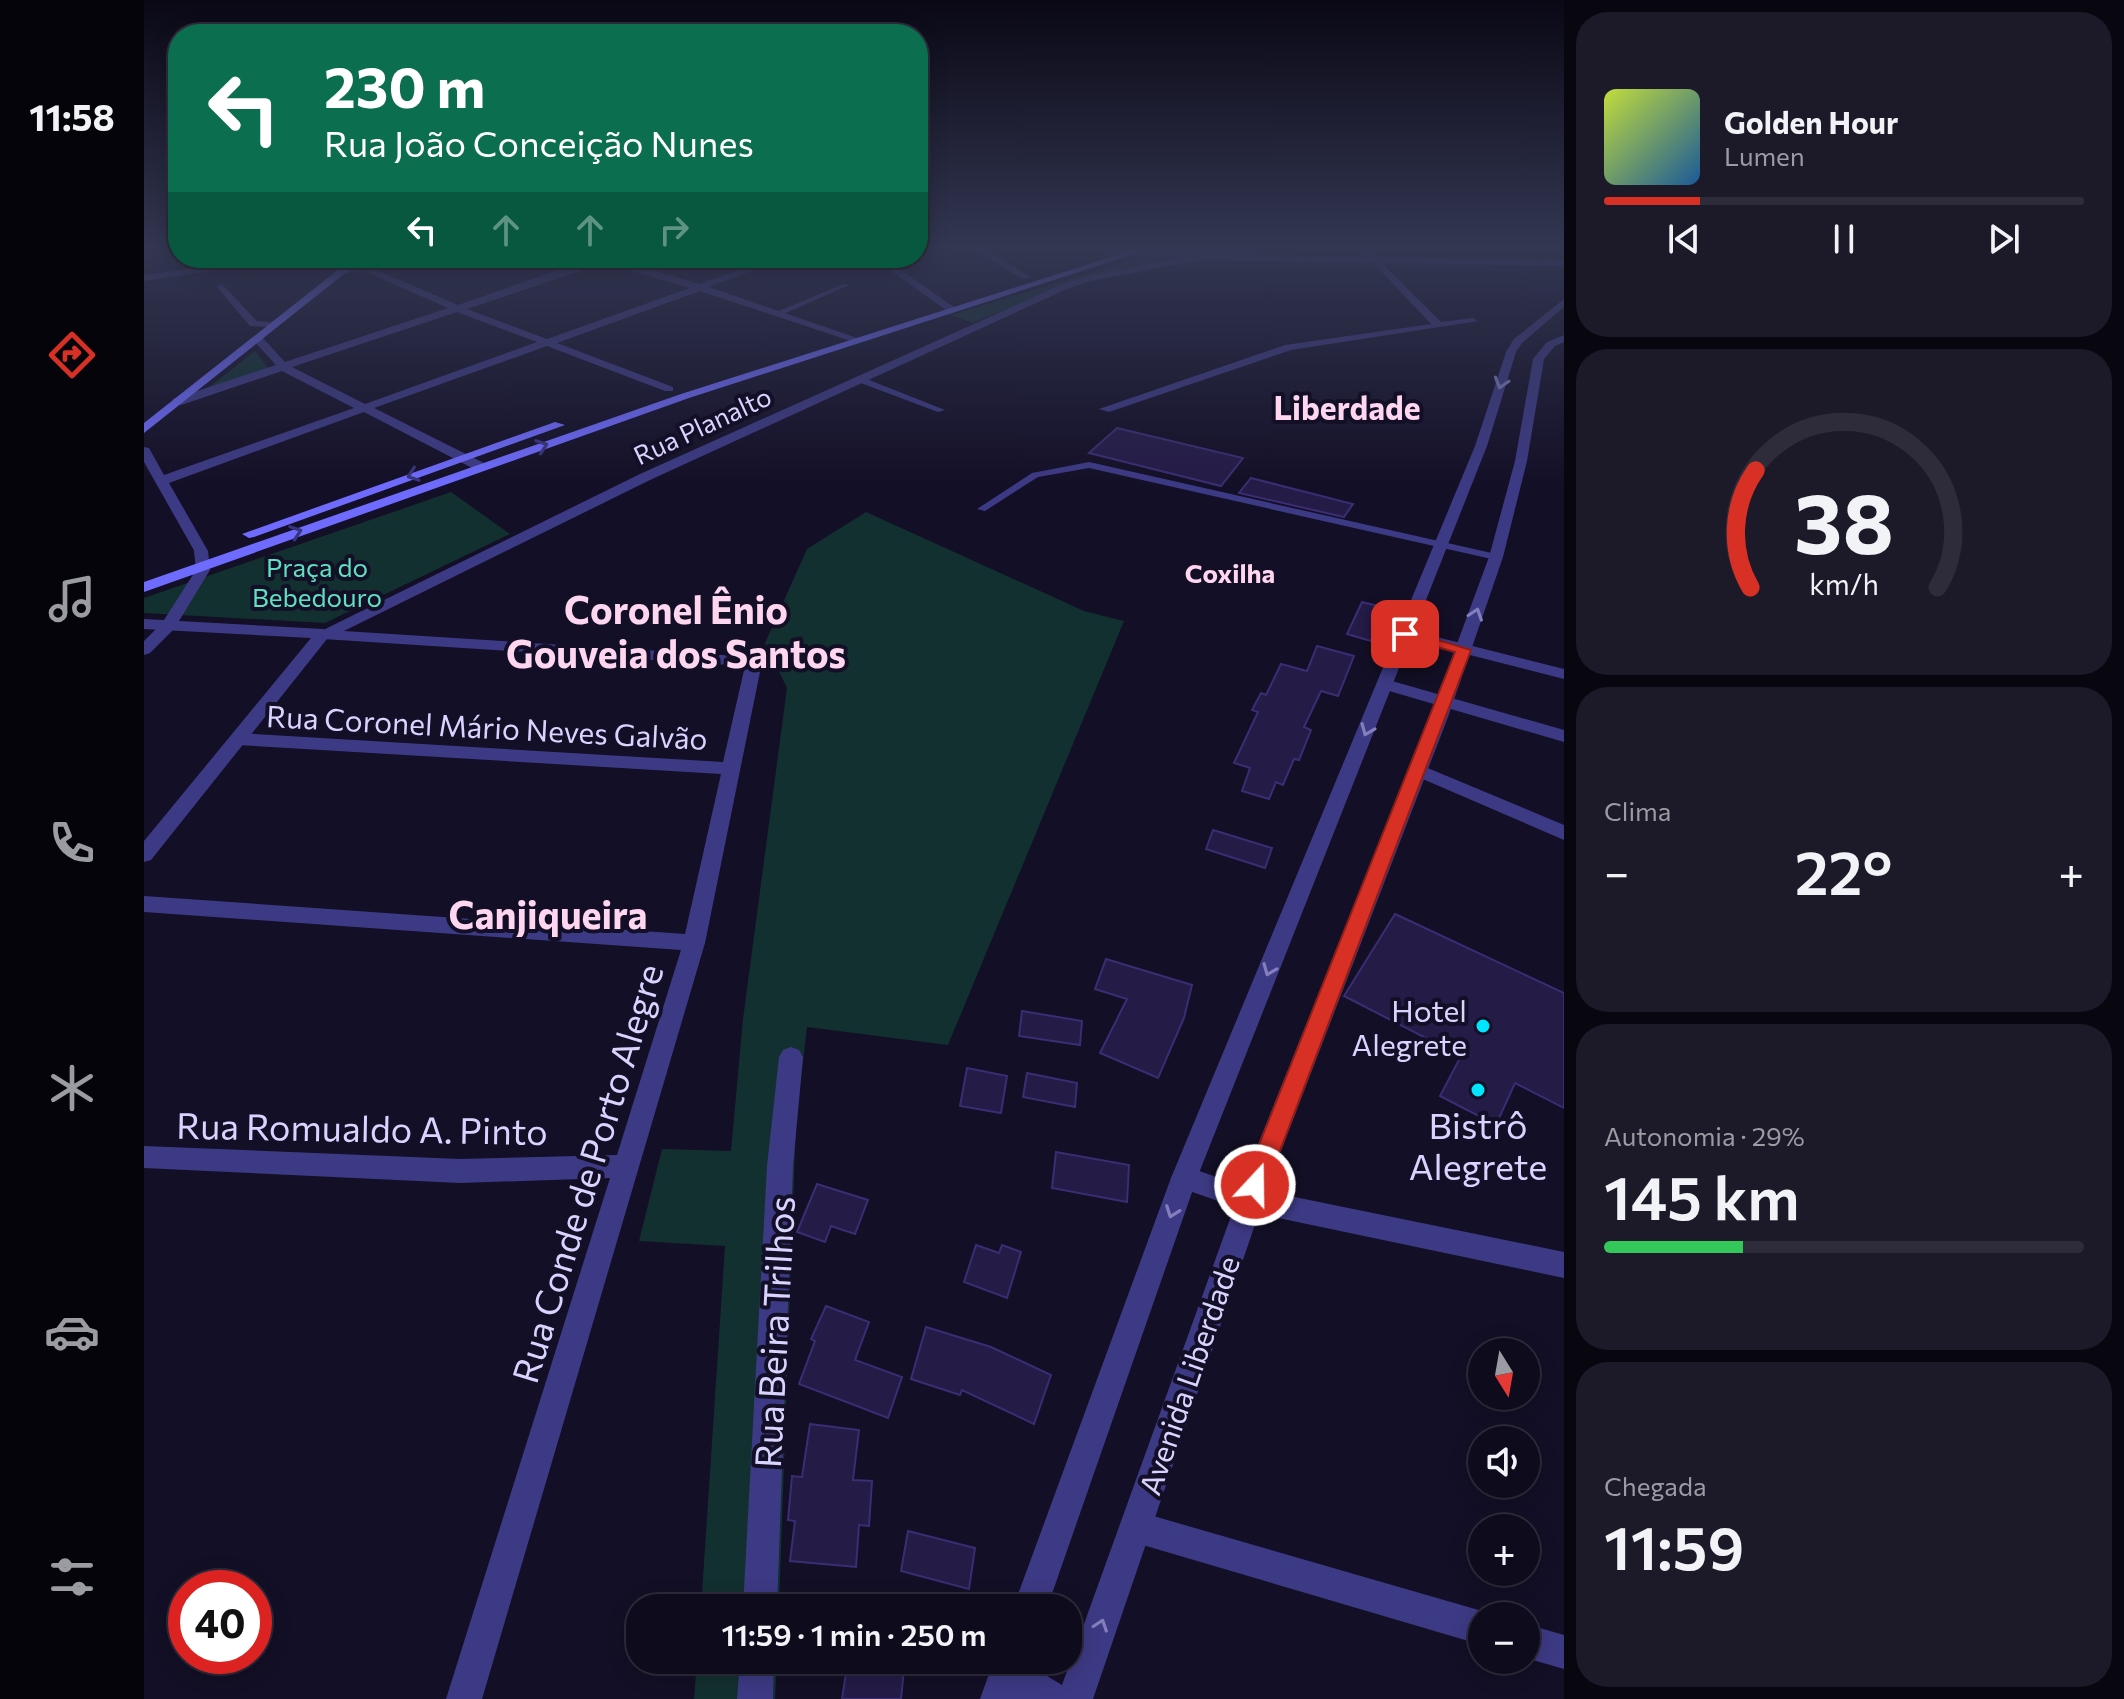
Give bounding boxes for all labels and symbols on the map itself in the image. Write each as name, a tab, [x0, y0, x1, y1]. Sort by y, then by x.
one-way arrow	[1494, 376, 1510, 389]
street label: Rua Planalto	[628, 380, 776, 470]
district label: Liberdade	[1273, 387, 1421, 427]
one-way arrow	[534, 439, 548, 455]
one-way arrow	[407, 465, 421, 482]
one-way arrow	[289, 525, 303, 541]
park label: Praça do Bebedouro	[252, 551, 382, 612]
district label: Coxilha	[1185, 557, 1275, 588]
district label: Coronel Ênio Gouveia dos Santos	[506, 585, 846, 676]
pin	[1371, 600, 1439, 668]
one-way arrow	[1466, 608, 1483, 622]
street label: Rua Coronel Mário Neves Galvão	[265, 696, 709, 756]
one-way arrow	[1360, 721, 1376, 736]
district label: Canjiqueira	[448, 890, 648, 937]
street label: Rua Conde de Porto Alegre	[501, 958, 671, 1388]
one-way arrow	[1262, 962, 1279, 976]
place label: Hotel Alegrete	[1352, 991, 1467, 1062]
marker: Hotel Alegrete	[1474, 1017, 1492, 1035]
marker: Bistrô Alegrete	[1469, 1081, 1487, 1099]
street label: Rua Romualdo A. Pinto	[176, 1102, 548, 1152]
place label: Bistrô Alegrete	[1409, 1102, 1547, 1187]
position arrow	[1213, 1143, 1297, 1227]
street label: Rua Beira Trilhos	[744, 1195, 802, 1469]
one-way arrow	[1166, 1204, 1182, 1218]
street label: Avenida Liberdade	[1130, 1251, 1246, 1499]
north arrow	[1468, 1338, 1540, 1410]
speed limit sign: 40	[168, 1570, 272, 1674]
one-way arrow	[1092, 1619, 1108, 1633]

